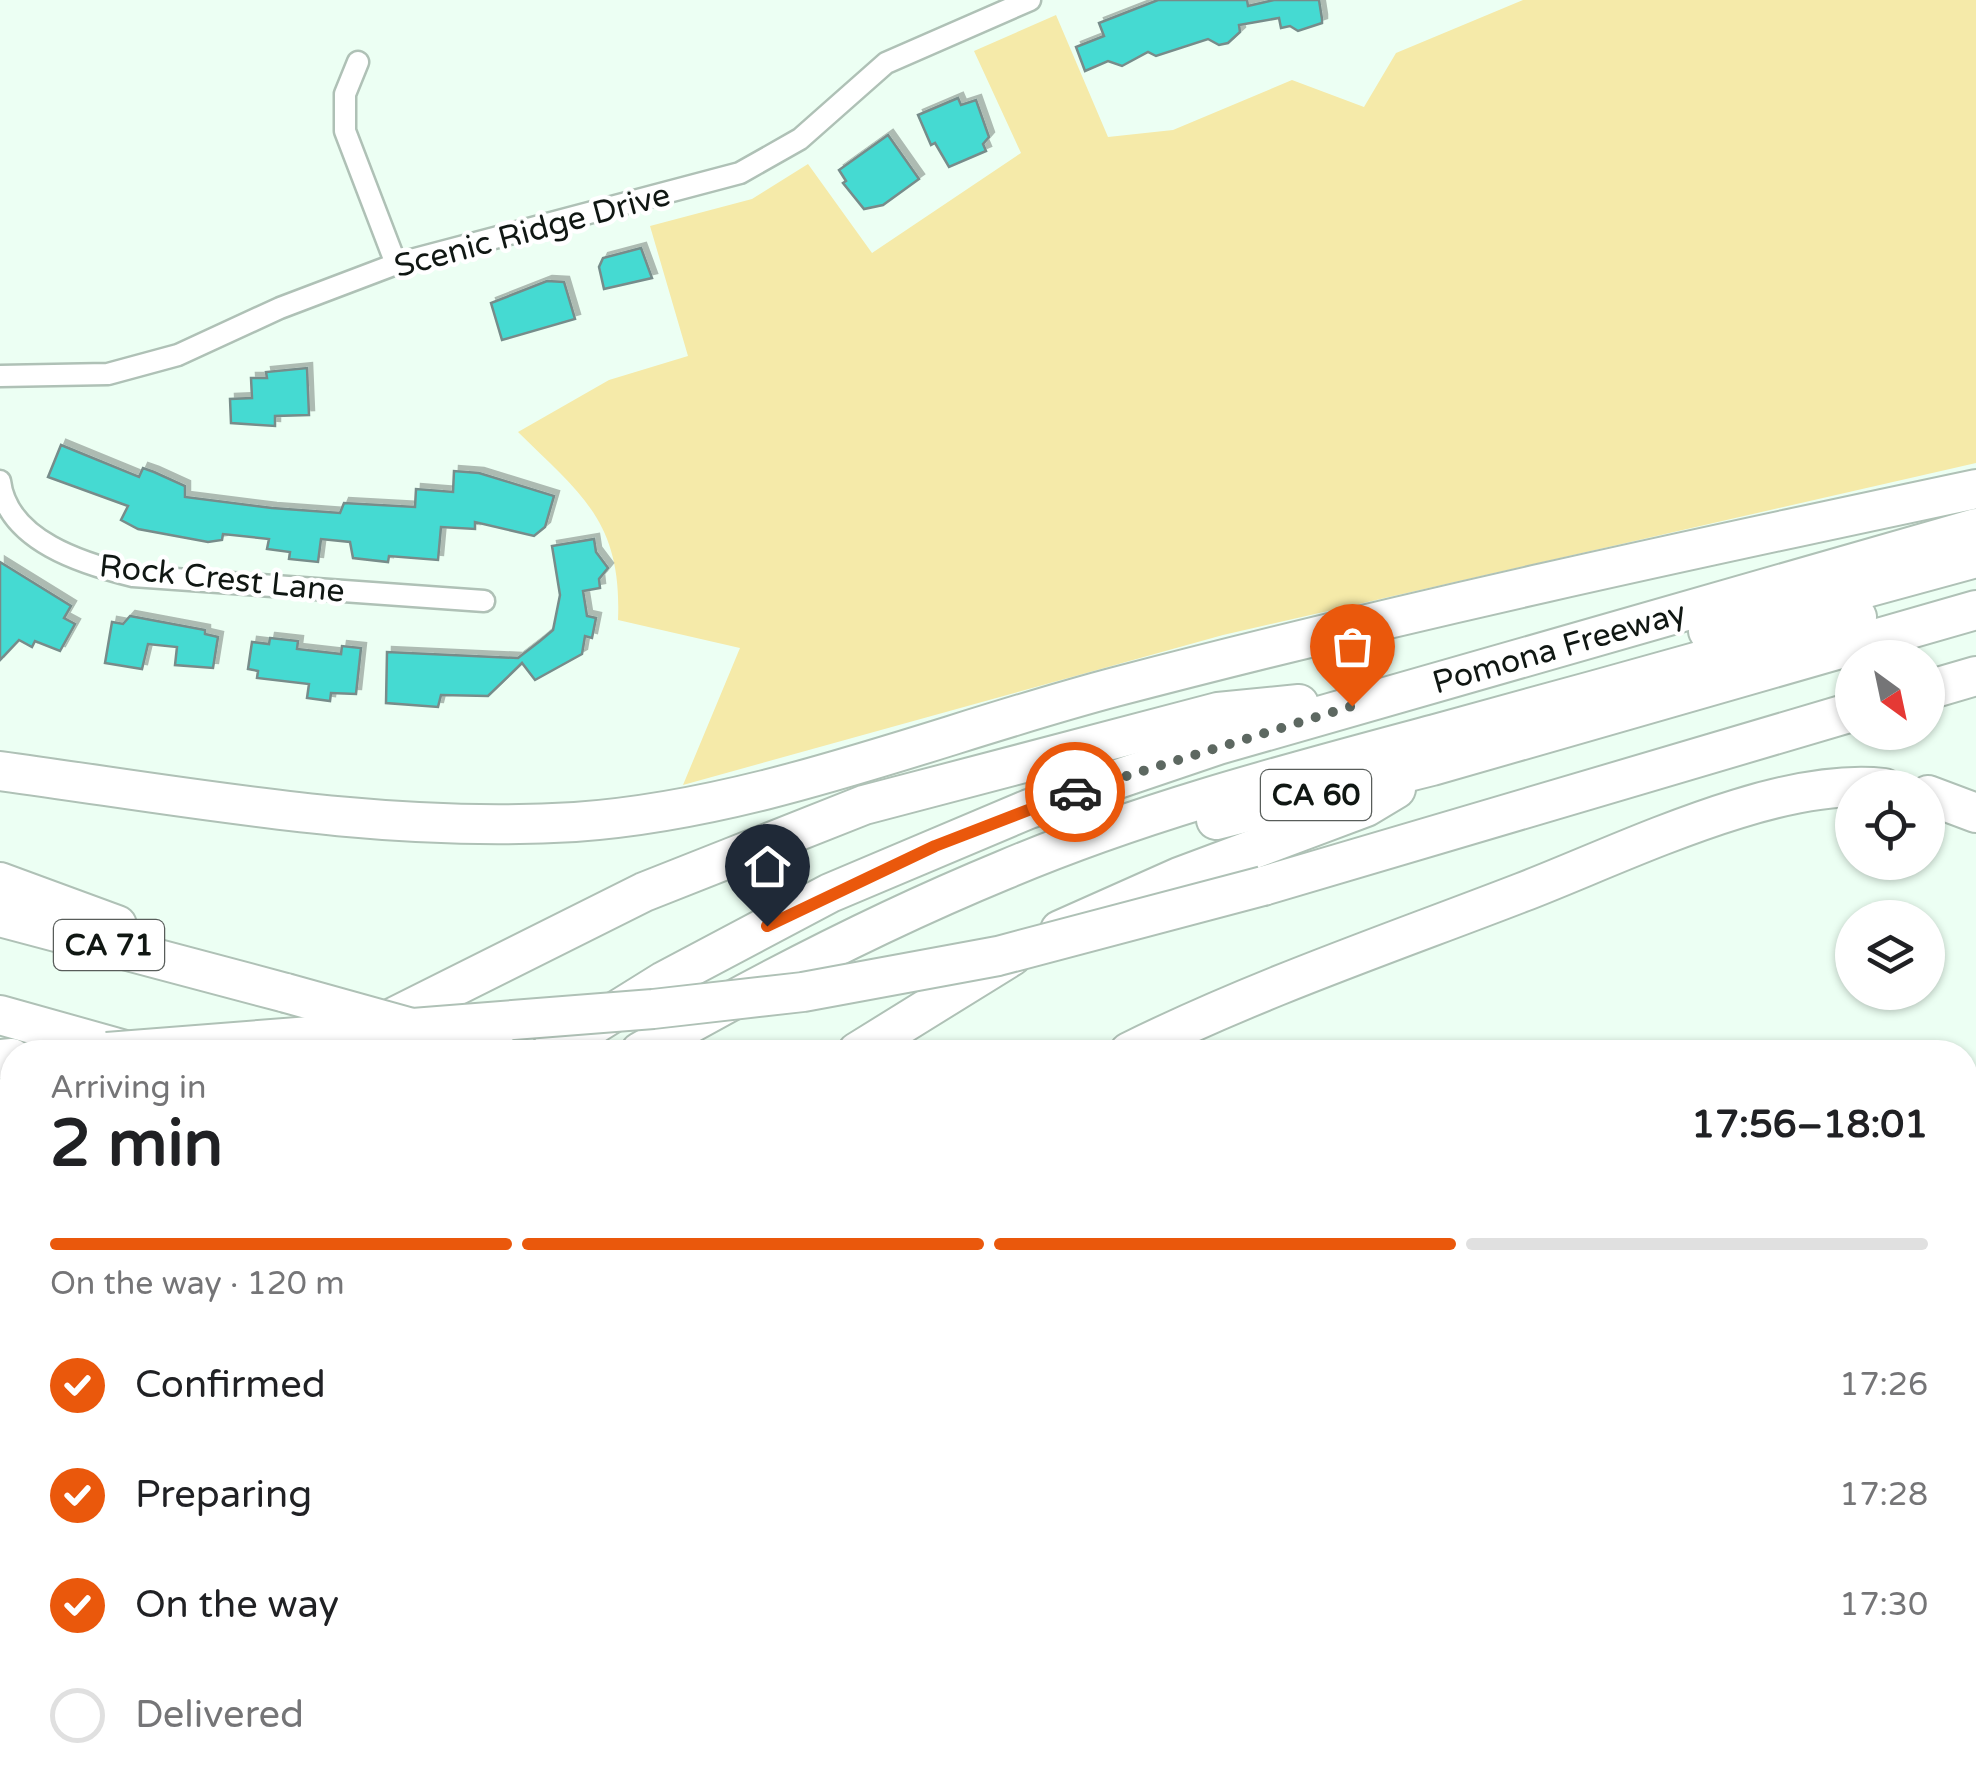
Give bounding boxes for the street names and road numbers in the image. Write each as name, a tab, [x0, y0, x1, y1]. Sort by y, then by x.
street label: Scenic Ridge Drive	[390, 176, 674, 286]
street label: Rock Crest Lane	[97, 547, 347, 611]
street label: Pomona Freeway	[1428, 594, 1690, 702]
road number: CA 60	[1261, 770, 1371, 820]
road number: CA 71	[54, 920, 164, 970]

